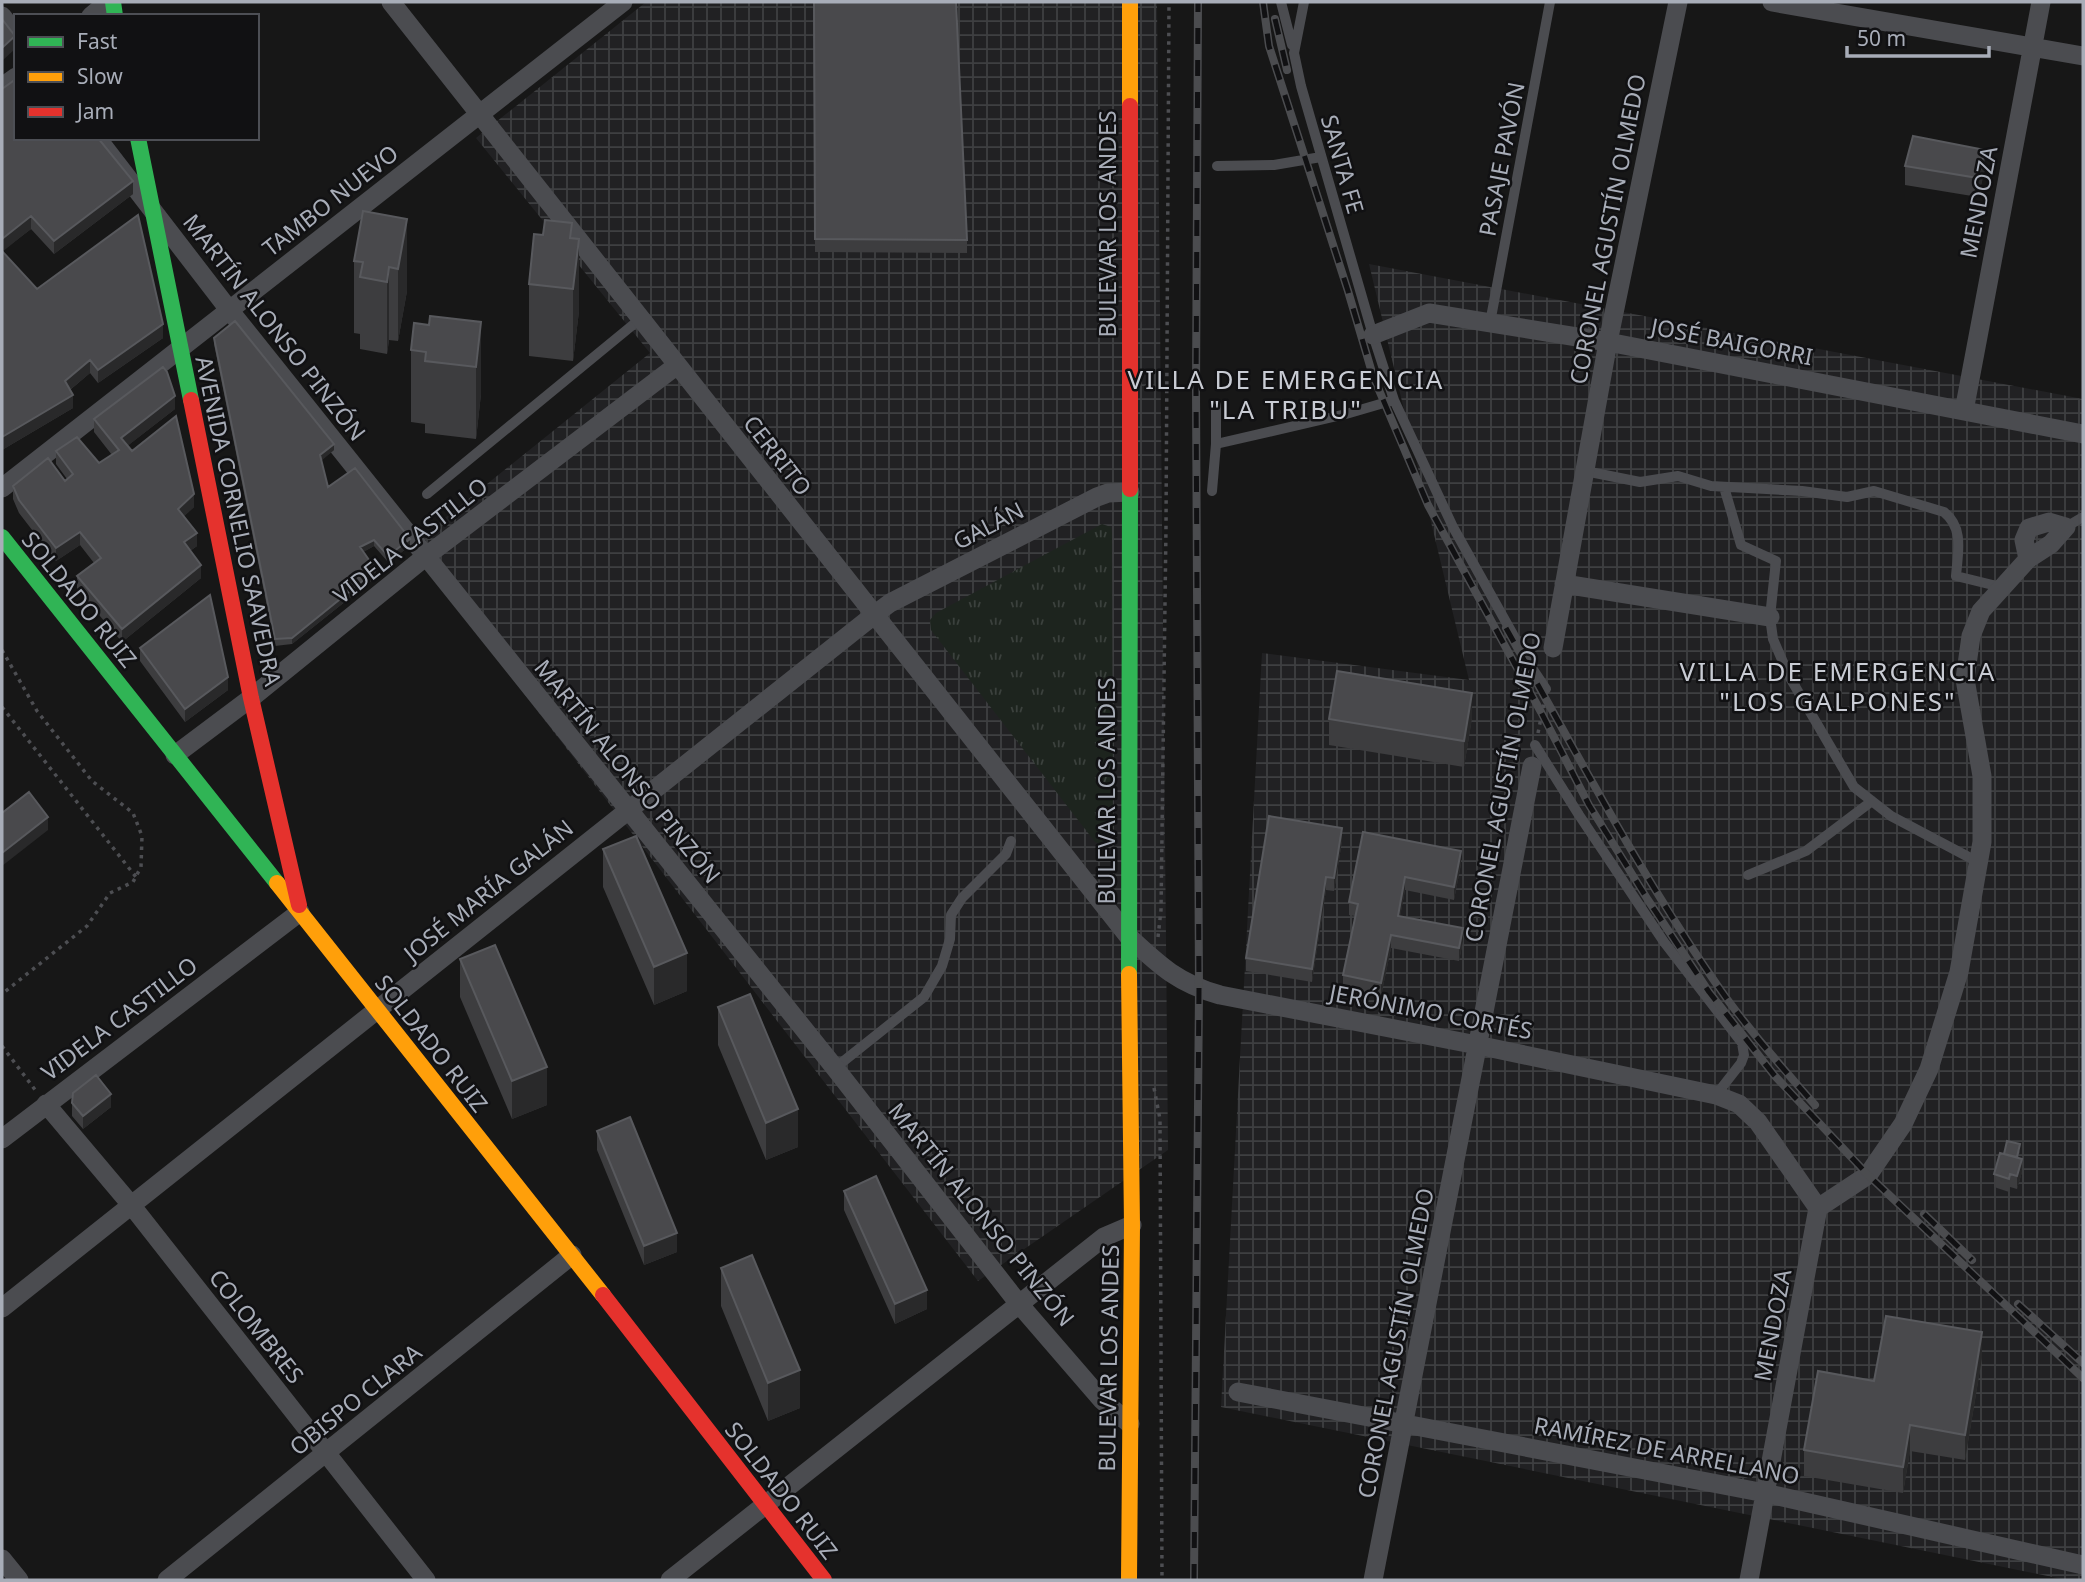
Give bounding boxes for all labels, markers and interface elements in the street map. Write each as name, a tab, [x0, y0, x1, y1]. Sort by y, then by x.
legend	[14, 14, 259, 140]
scale bar	[1847, 14, 1989, 58]
text: 50 m	[1857, 24, 1906, 52]
text: Fast	[77, 27, 118, 55]
text: Slow	[77, 62, 123, 90]
street label: CORONEL AGUSTÍN OLMEDO	[1561, 71, 1653, 387]
street label: PASAJE PAVÓN	[1470, 79, 1532, 239]
text: Jam	[75, 97, 114, 125]
street label: BULEVAR LOS ANDES	[1091, 110, 1123, 338]
street label: SANTA FE	[1314, 111, 1372, 217]
street label: TAMBO NUEVO	[255, 137, 405, 263]
street label: MENDOZA	[1951, 143, 2005, 261]
street label: MARTÍN ALONSO PINZÓN	[176, 207, 374, 447]
street label: JOSÉ BAIGORRI	[1646, 309, 1816, 372]
street label: AVENIDA CORNELIO SAAVEDRA	[188, 353, 290, 689]
district label: VILLA DE EMERGENCIA "LA TRIBU"	[1128, 361, 1444, 427]
street label: CERRITO	[736, 408, 820, 502]
street label: VIDELA CASTILLO	[326, 470, 494, 610]
street label: GALÁN	[947, 494, 1029, 556]
street label: SOLDADO RUIZ	[15, 524, 145, 674]
street label: CORONEL AGUSTÍN OLMEDO	[1456, 629, 1548, 945]
street label: MARTÍN ALONSO PINZÓN	[528, 652, 728, 890]
district label: VILLA DE EMERGENCIA "LOS GALPONES"	[1680, 653, 1996, 719]
street label: BULEVAR LOS ANDES	[1090, 677, 1122, 905]
street label: JOSÉ MARÍA GALÁN	[395, 812, 580, 970]
street label: VIDELA CASTILLO	[34, 949, 204, 1087]
street label: SOLDADO RUIZ	[368, 968, 496, 1118]
street label: JERÓNIMO CORTÉS	[1325, 975, 1535, 1046]
street label: MARTÍN ALONSO PINZÓN	[882, 1095, 1082, 1333]
street label: CORONEL AGUSTÍN OLMEDO	[1349, 1185, 1441, 1501]
street label: BULEVAR LOS ANDES	[1090, 1244, 1126, 1472]
street label: COLOMBRES	[202, 1262, 312, 1390]
street label: MENDOZA	[1745, 1266, 1799, 1384]
street label: OBISPO CLARA	[282, 1336, 428, 1462]
street label: RAMÍREZ DE ARRELLANO	[1532, 1409, 1802, 1491]
street label: SOLDADO RUIZ	[718, 1415, 846, 1565]

